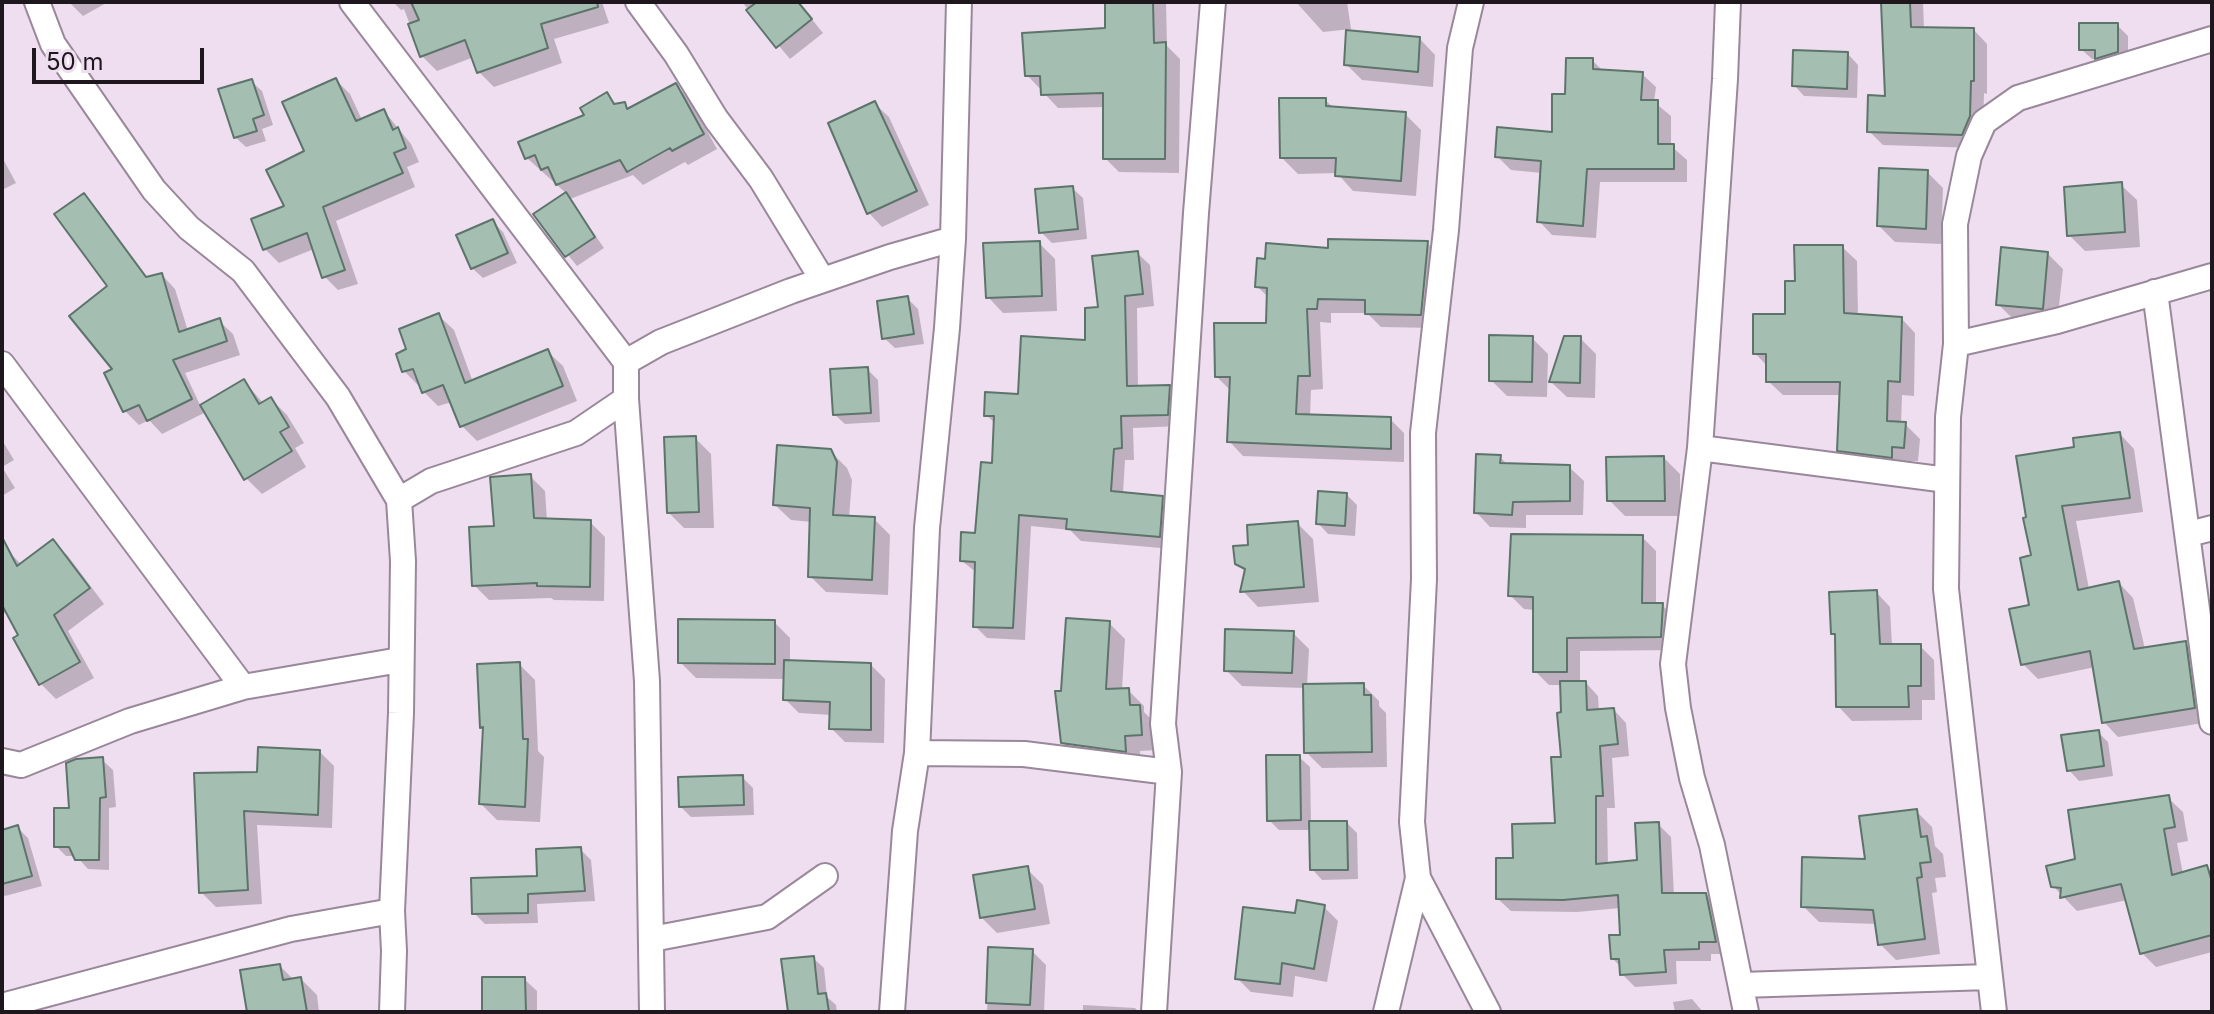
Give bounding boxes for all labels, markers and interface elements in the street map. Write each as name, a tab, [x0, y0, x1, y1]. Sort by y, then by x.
scale bar	[36, 32, 208, 82]
text: 50 m	[46, 47, 104, 76]

